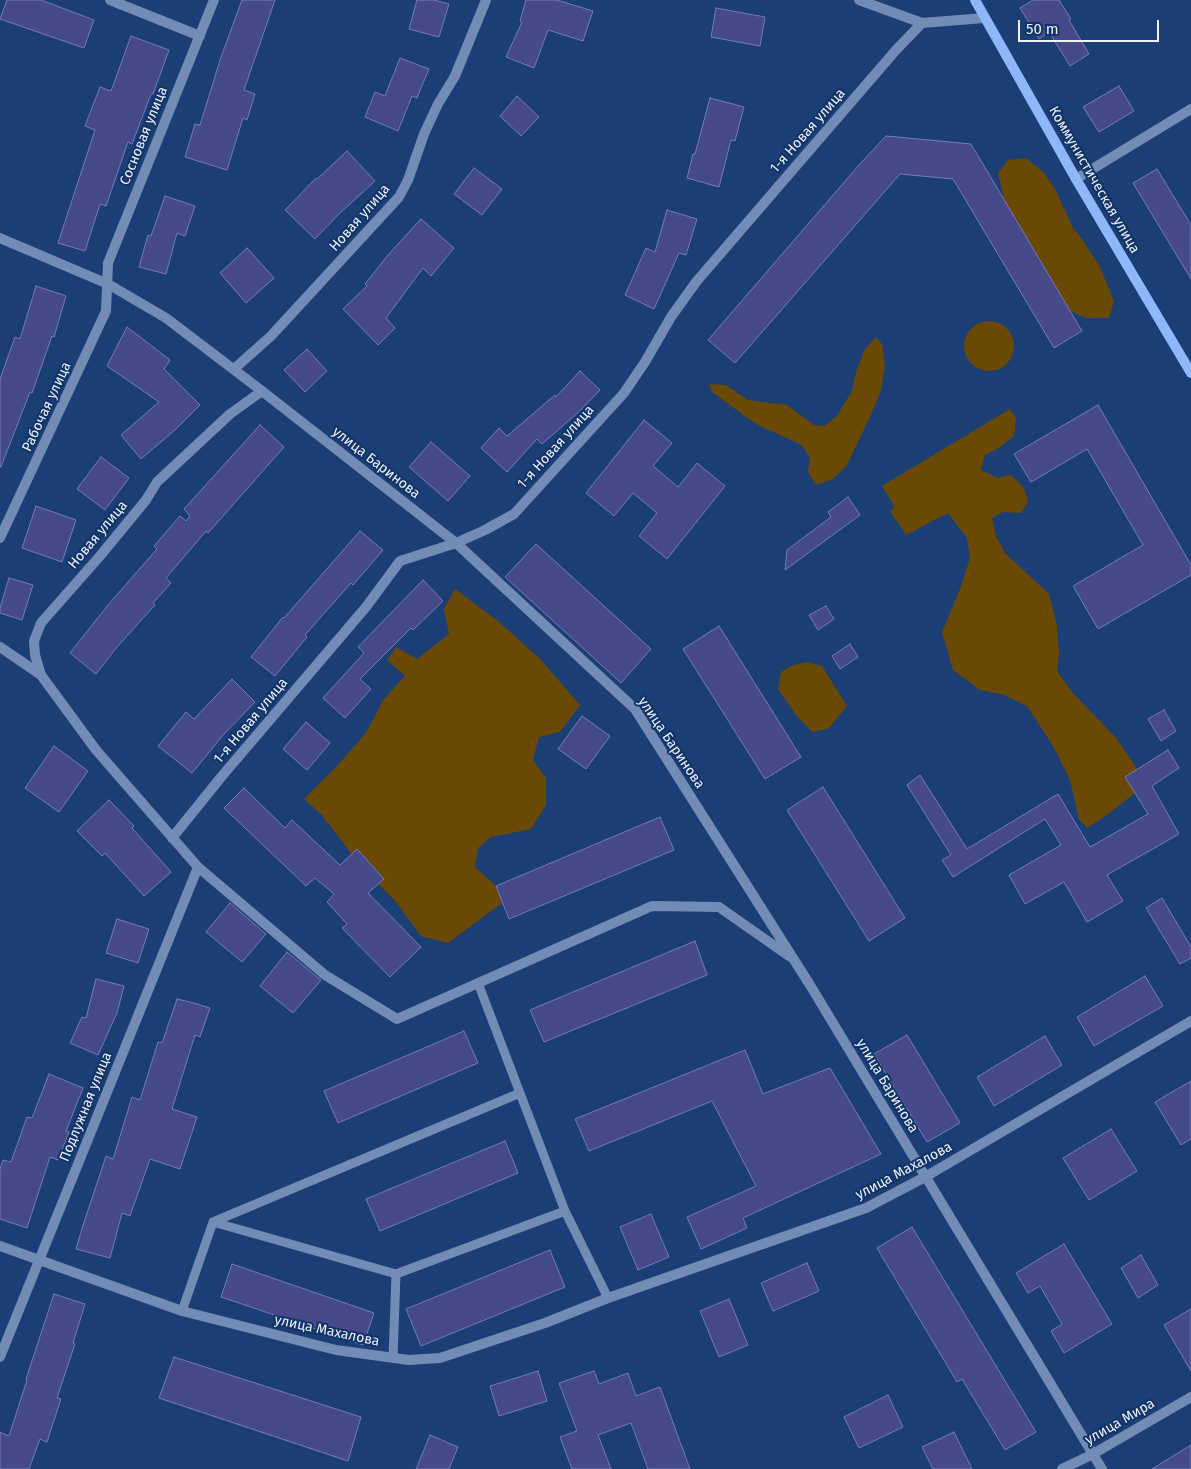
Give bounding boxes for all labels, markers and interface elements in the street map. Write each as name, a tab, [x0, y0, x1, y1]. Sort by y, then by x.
scale bar	[1021, 10, 1162, 42]
text: 50 m	[1026, 20, 1059, 38]
street label: Сосновая улица	[117, 84, 171, 188]
street label: 1-я Новая улица	[767, 85, 849, 177]
street label: Коммунистическая улица	[1045, 103, 1143, 257]
street label: Новая улица	[326, 181, 394, 255]
street label: Рабочая улица	[19, 359, 75, 455]
street label: 1-я Новая улица	[514, 402, 598, 492]
street label: улица Баринова	[329, 423, 423, 503]
street label: Новая улица	[65, 498, 131, 572]
street label: 1-я Новая улица	[210, 675, 292, 767]
street label: улица Баринова	[634, 694, 708, 792]
street label: улица Баринова	[852, 1036, 922, 1136]
street label: Подлужная улица	[56, 1050, 116, 1164]
street label: улица Махалова	[853, 1138, 955, 1204]
street label: улица Махалова	[273, 1312, 381, 1350]
street label: улица Мира	[1082, 1395, 1158, 1449]

